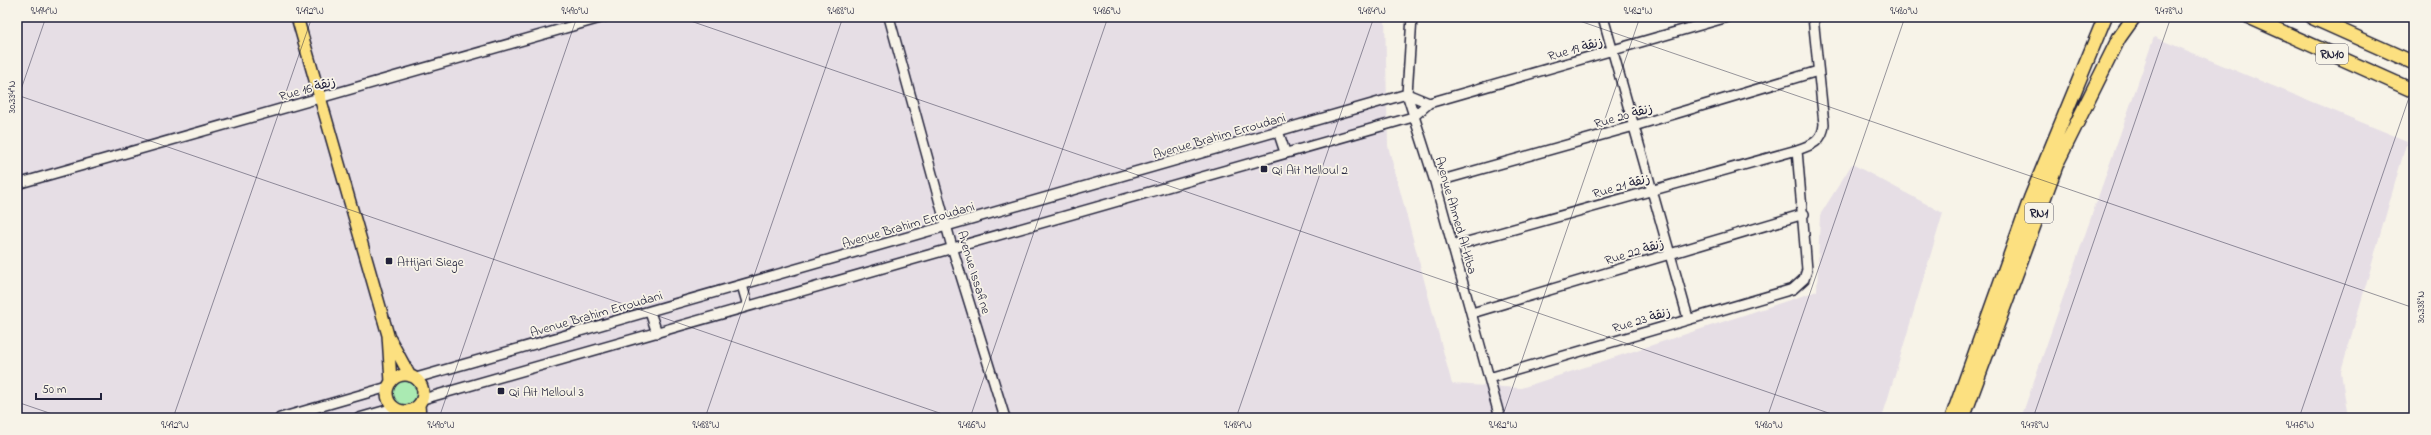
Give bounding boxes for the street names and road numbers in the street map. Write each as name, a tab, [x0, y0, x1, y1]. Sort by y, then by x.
street label: Rue 19 زنقة	[1546, 33, 1605, 66]
road number: RN10	[2316, 44, 2348, 64]
street label: Rue 16 زنقة	[277, 72, 338, 107]
street label: Rue 20 زنقة	[1592, 99, 1655, 134]
street label: Avenue Brahim Erroudani	[1151, 108, 1288, 164]
street label: Avenue Ahmed Al-Hiba	[1430, 154, 1481, 276]
street label: Rue 21 زنقة	[1591, 169, 1652, 204]
street label: Avenue Brahim Erroudani	[840, 197, 977, 253]
road number: RN1	[2025, 203, 2053, 223]
street label: Avenue Issafine	[952, 229, 995, 317]
street label: Rue 22 زنقة	[1602, 234, 1666, 270]
street label: Avenue Brahim Erroudani	[528, 286, 665, 342]
street label: Rue 23 زنقة	[1610, 303, 1673, 338]

